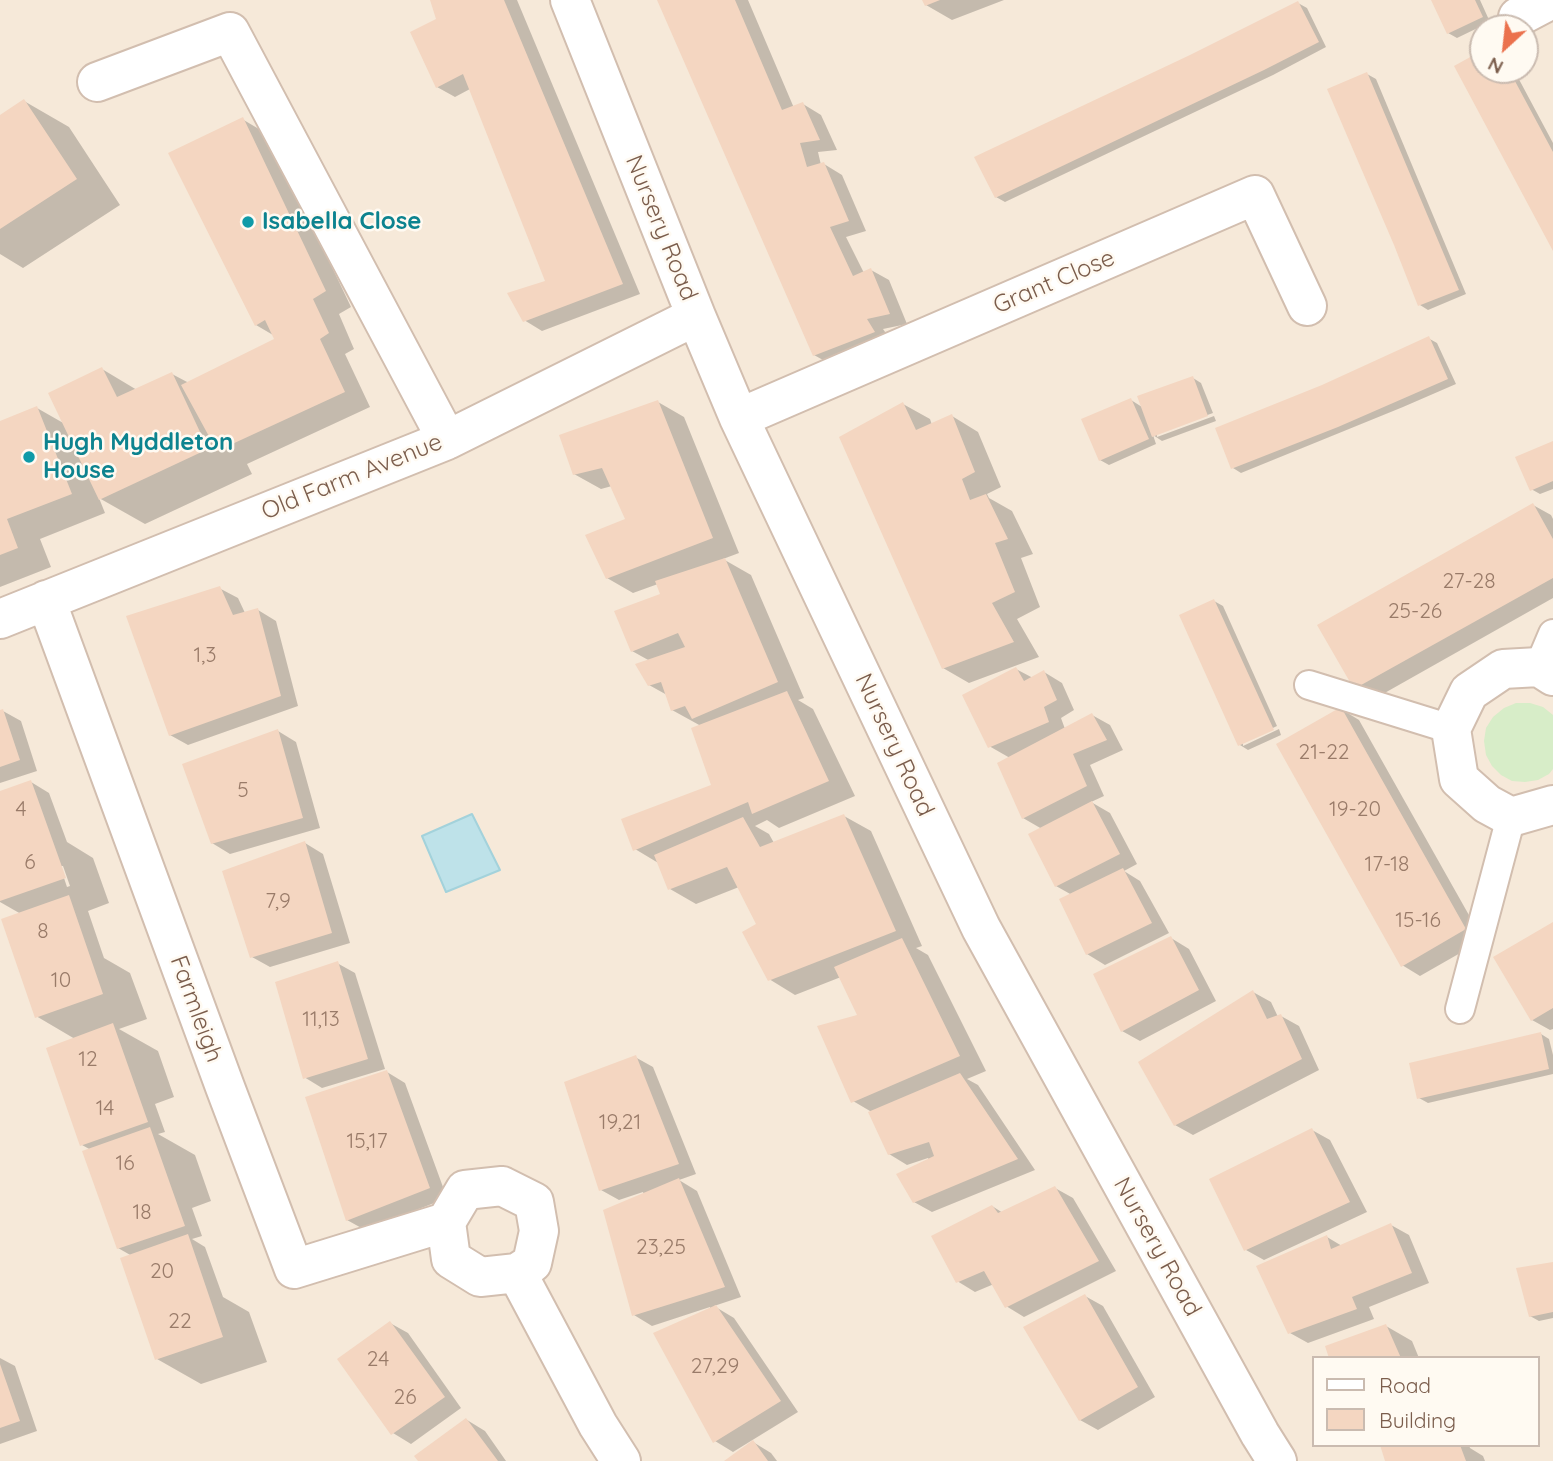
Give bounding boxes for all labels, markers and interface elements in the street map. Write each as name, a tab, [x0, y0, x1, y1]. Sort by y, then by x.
north arrow	[1469, 14, 1539, 84]
text: N	[1484, 52, 1507, 80]
street label: Nursery Road	[619, 151, 703, 305]
place label: Isabella Close	[262, 208, 421, 236]
marker: Isabella Close	[240, 214, 256, 230]
street label: Grant Close	[989, 244, 1119, 320]
street label: Old Farm Avenue	[258, 428, 446, 526]
place label: Hugh Myddleton House	[43, 429, 233, 485]
marker: Hugh Myddleton House	[21, 449, 37, 465]
house number: 27-28	[1442, 569, 1496, 595]
house number: 25-26	[1388, 599, 1442, 625]
house number: 1,3	[194, 643, 216, 669]
street label: Nursery Road	[848, 669, 940, 821]
house number: 21-22	[1299, 740, 1349, 766]
house number: 5	[237, 778, 249, 804]
house number: 4	[15, 797, 27, 823]
house number: 19-20	[1329, 797, 1381, 823]
house number: 6	[24, 850, 36, 876]
house number: 17-18	[1365, 852, 1409, 878]
house number: 7,9	[265, 889, 291, 915]
house number: 15-16	[1395, 908, 1441, 934]
house number: 8	[37, 919, 49, 945]
street label: Farmleigh	[163, 952, 229, 1066]
house number: 10	[51, 968, 71, 994]
house number: 11,13	[302, 1007, 340, 1033]
house number: 12	[78, 1047, 98, 1073]
house number: 14	[96, 1096, 114, 1122]
house number: 19,21	[599, 1110, 641, 1136]
house number: 15,17	[347, 1129, 387, 1155]
house number: 16	[115, 1151, 135, 1177]
street label: Nursery Road	[1107, 1173, 1207, 1321]
house number: 18	[132, 1200, 152, 1226]
house number: 23,25	[636, 1235, 686, 1261]
house number: 20	[150, 1259, 174, 1285]
house number: 22	[168, 1309, 192, 1335]
house number: 24	[367, 1347, 389, 1373]
house number: 27,29	[691, 1354, 739, 1380]
legend	[1312, 1356, 1539, 1447]
text: Road	[1379, 1372, 1431, 1398]
house number: 26	[394, 1385, 416, 1411]
text: Building	[1379, 1407, 1456, 1433]

